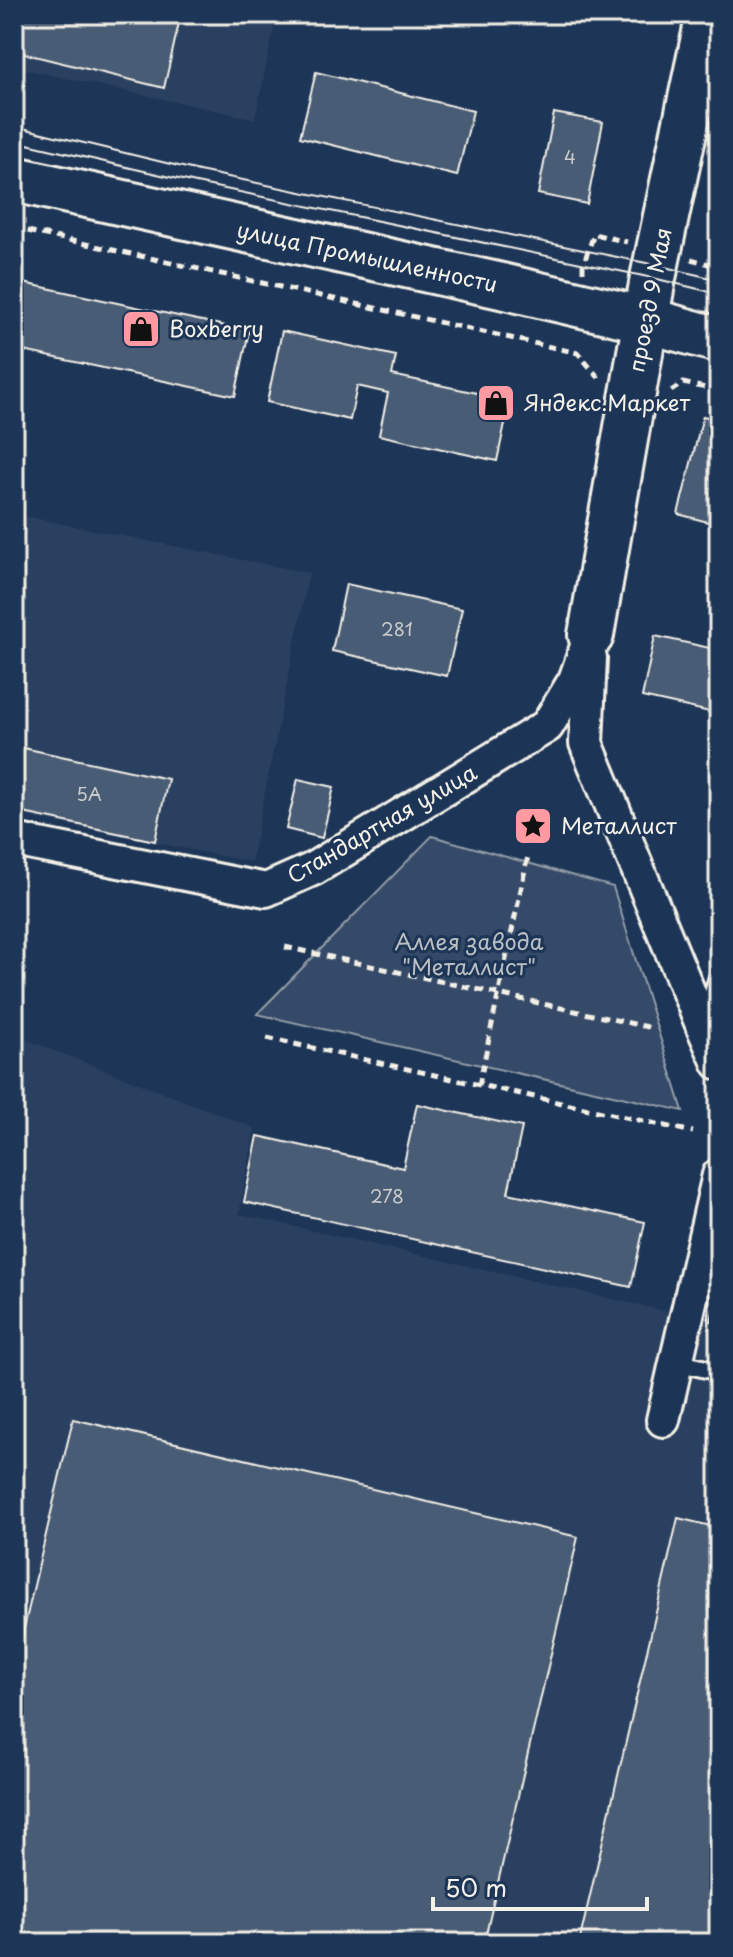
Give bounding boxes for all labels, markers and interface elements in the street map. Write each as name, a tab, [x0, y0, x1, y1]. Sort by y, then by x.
house number: 4	[564, 143, 576, 170]
street label: улица Промышленности	[234, 212, 501, 299]
street label: проезд 9 Мая	[618, 225, 679, 375]
shop icon: Boxberry	[120, 308, 162, 350]
place label: Boxberry	[169, 311, 264, 344]
shop icon: Яндекс.Маркет	[475, 382, 517, 424]
place label: Яндекс.Маркет	[524, 385, 690, 418]
house number: 281	[381, 615, 413, 642]
street label: Стандартная улица	[280, 755, 482, 891]
house number: 5А	[76, 780, 102, 807]
place icon: Металлист	[512, 805, 554, 847]
place label: Металлист	[561, 808, 677, 841]
park label: Аллея завода "Металлист"	[395, 924, 544, 982]
house number: 278	[370, 1182, 404, 1209]
scale bar	[433, 1861, 647, 1911]
text: 50 m	[445, 1869, 507, 1905]

